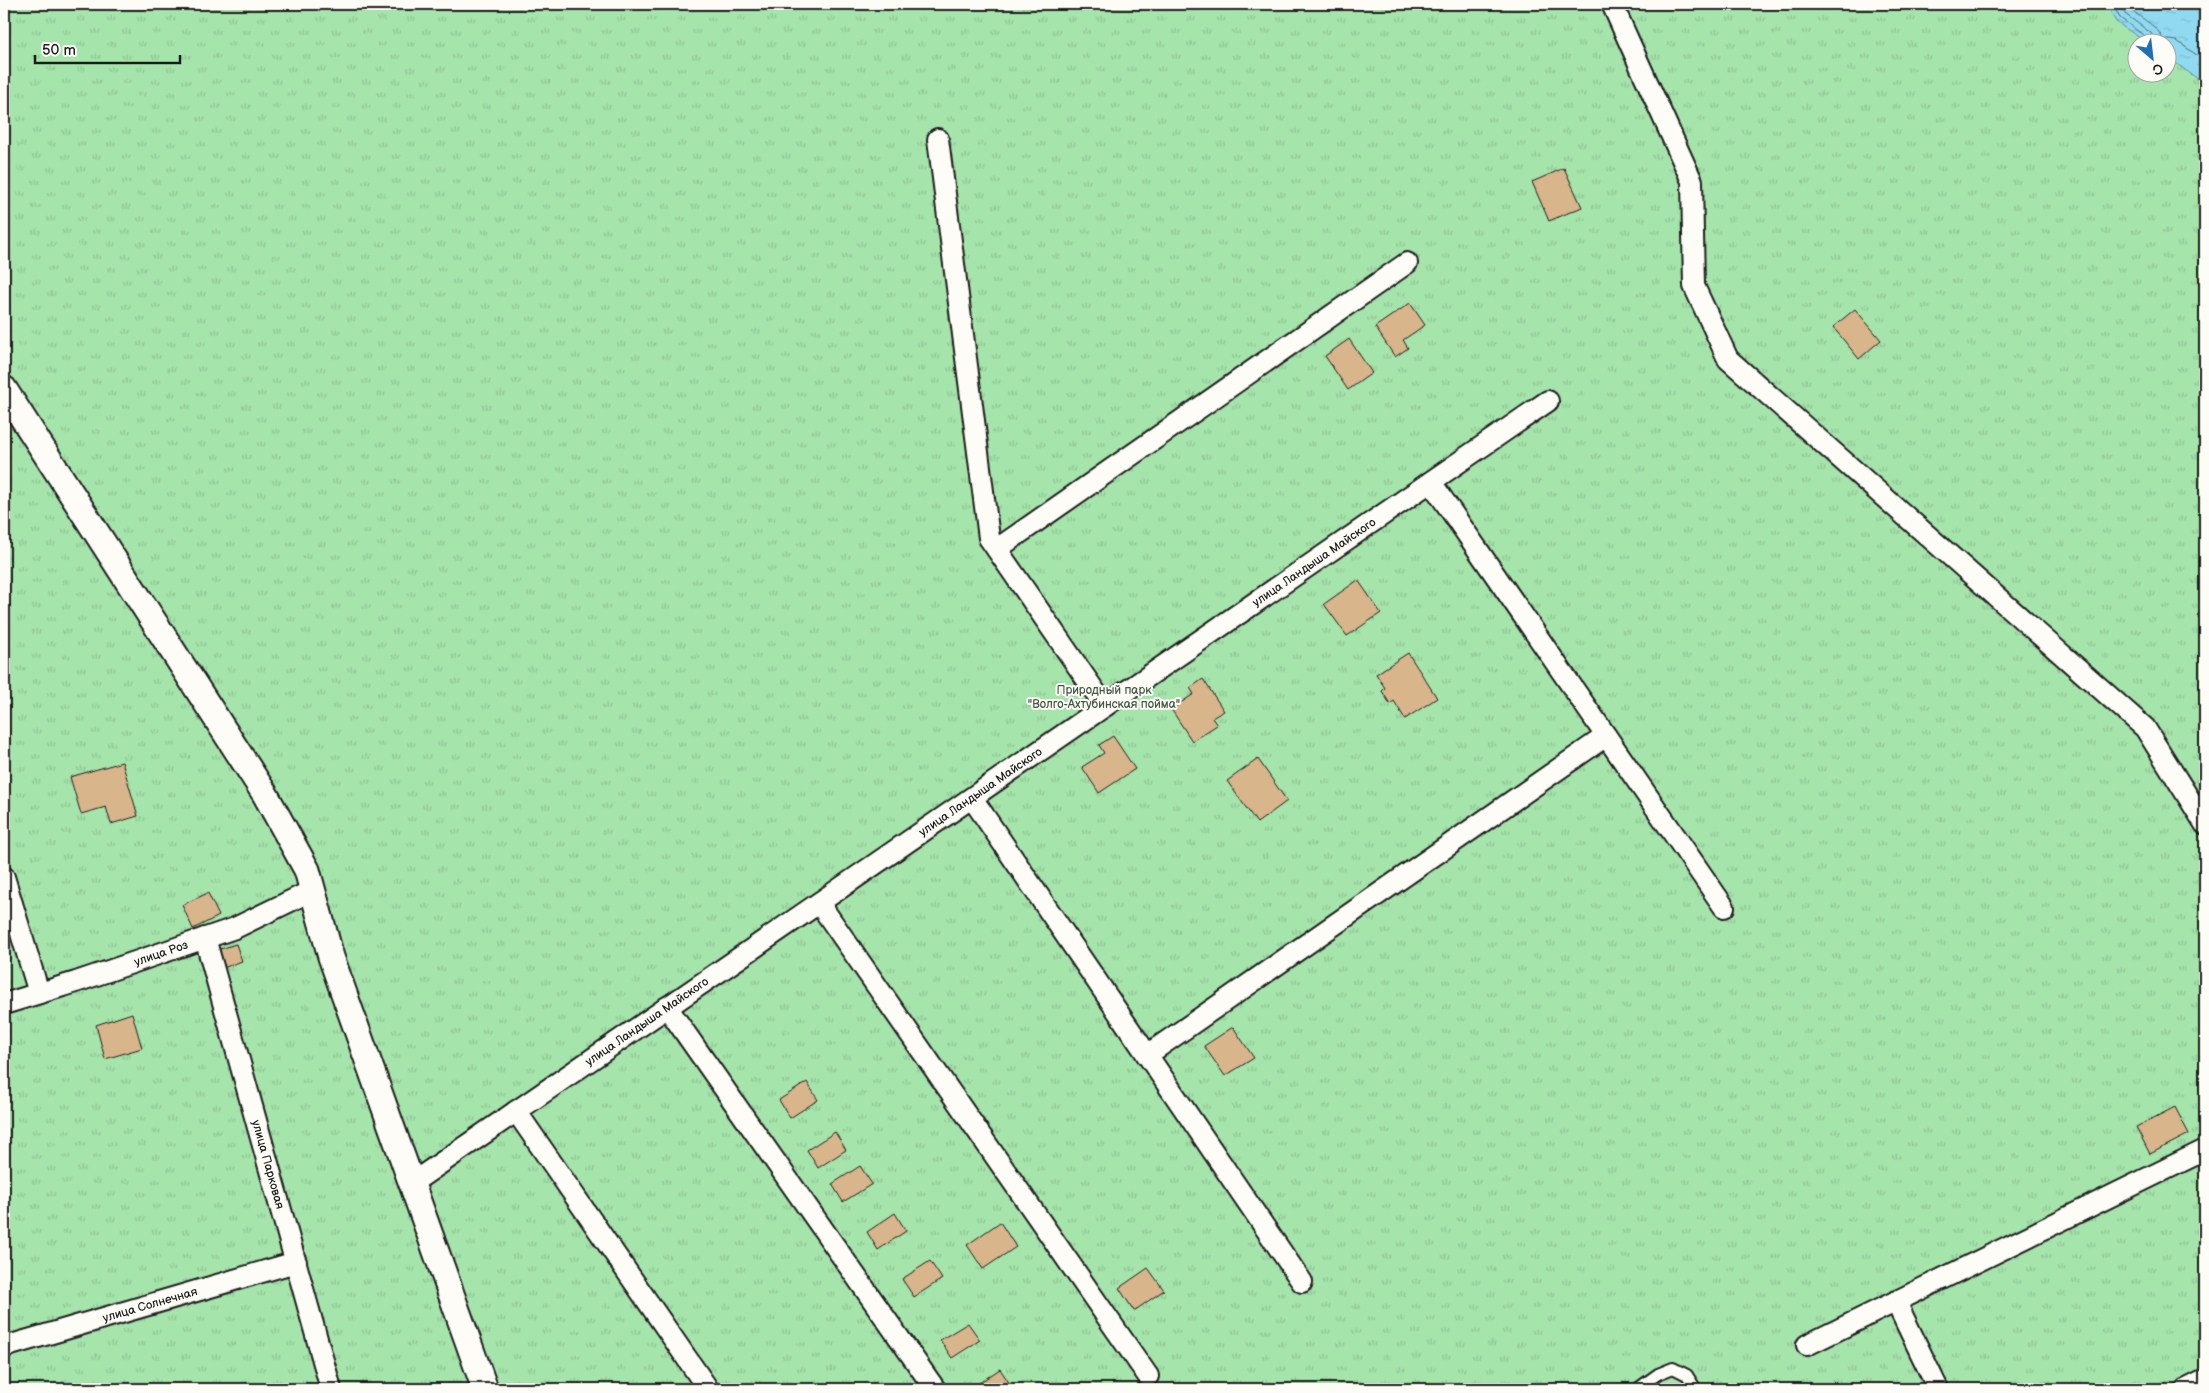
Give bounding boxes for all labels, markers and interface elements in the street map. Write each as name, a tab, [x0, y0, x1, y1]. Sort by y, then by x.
scale bar	[35, 32, 180, 64]
north arrow	[2126, 32, 2176, 82]
text: 50 m	[42, 41, 76, 60]
text: С	[2149, 59, 2166, 79]
street label: улица Ландыша Майского	[1249, 514, 1379, 610]
park label: Природный парк "Волго-Ахтубинская пойма"	[1028, 683, 1180, 712]
street label: улица Ландыша Майского	[916, 744, 1045, 839]
street label: улица Роз	[132, 937, 190, 969]
street label: улица Ландыша Майского	[582, 974, 711, 1069]
street label: улица Парковая	[249, 1118, 288, 1211]
street label: улица Солнечная	[101, 1284, 199, 1325]

